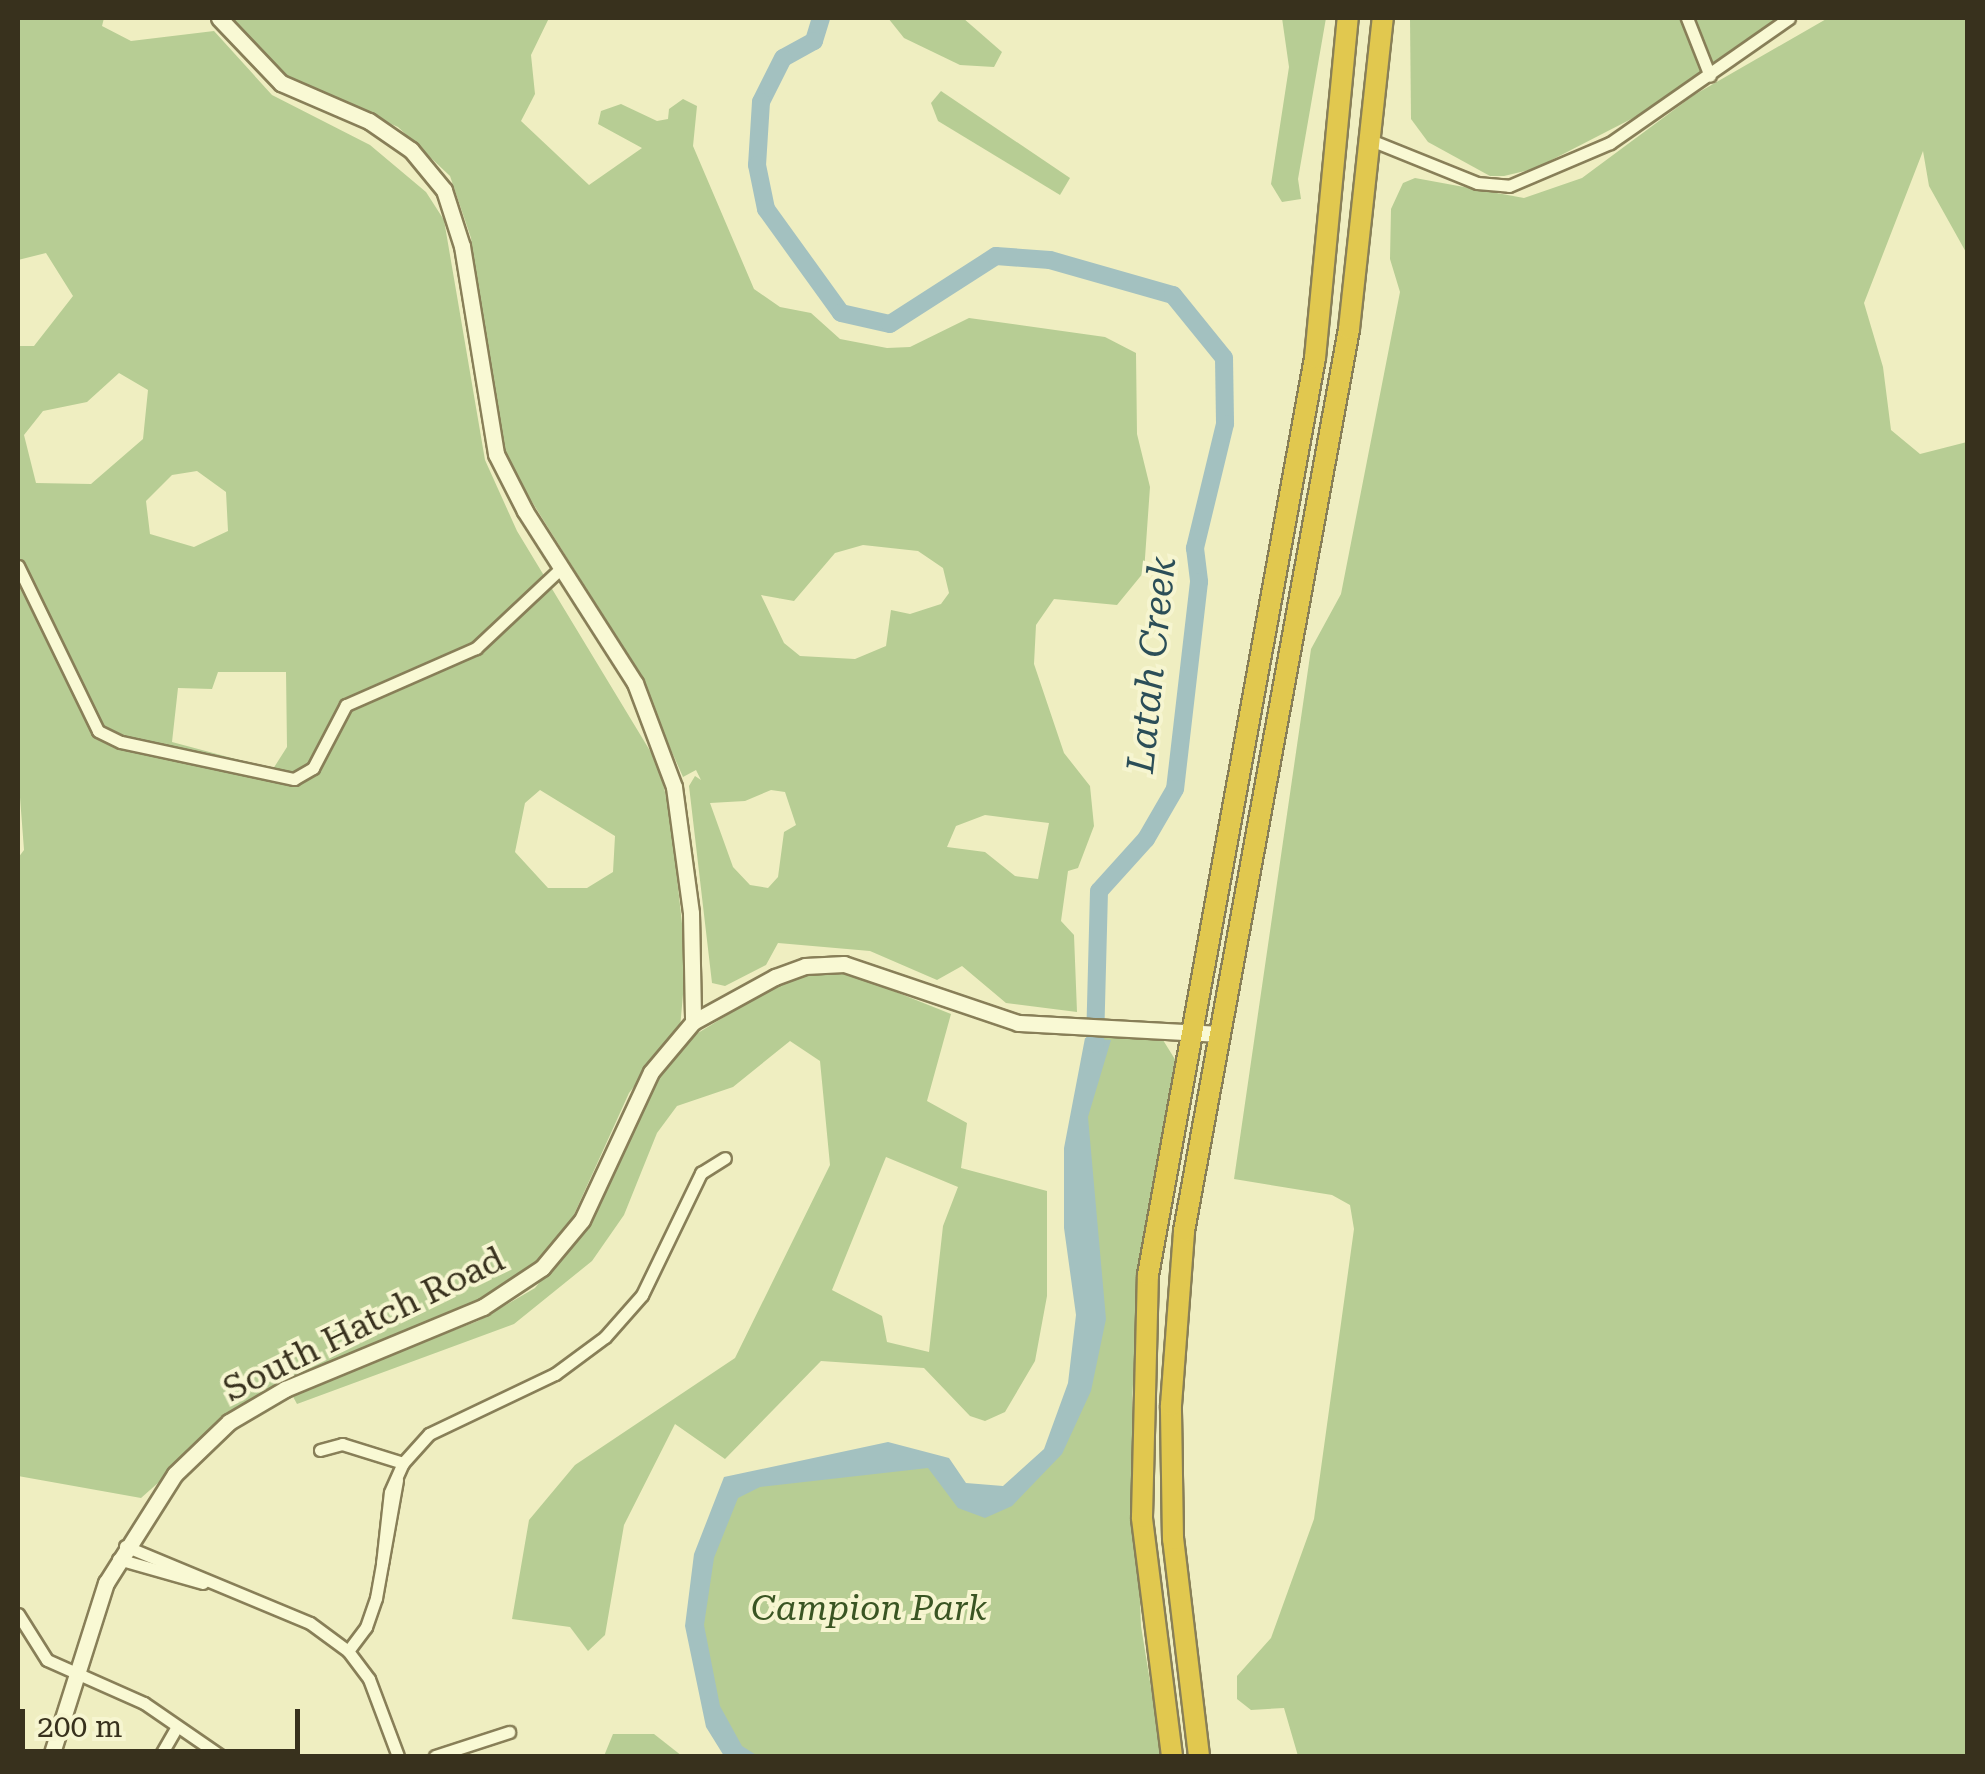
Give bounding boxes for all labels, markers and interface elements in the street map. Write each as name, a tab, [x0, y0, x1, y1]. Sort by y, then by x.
water label: Latah Creek	[1118, 555, 1186, 775]
street label: South Hatch Road	[217, 1239, 511, 1411]
park label: Campion Park	[751, 1588, 987, 1630]
scale bar	[25, 1689, 305, 1751]
text: 200 m	[37, 1709, 122, 1744]

